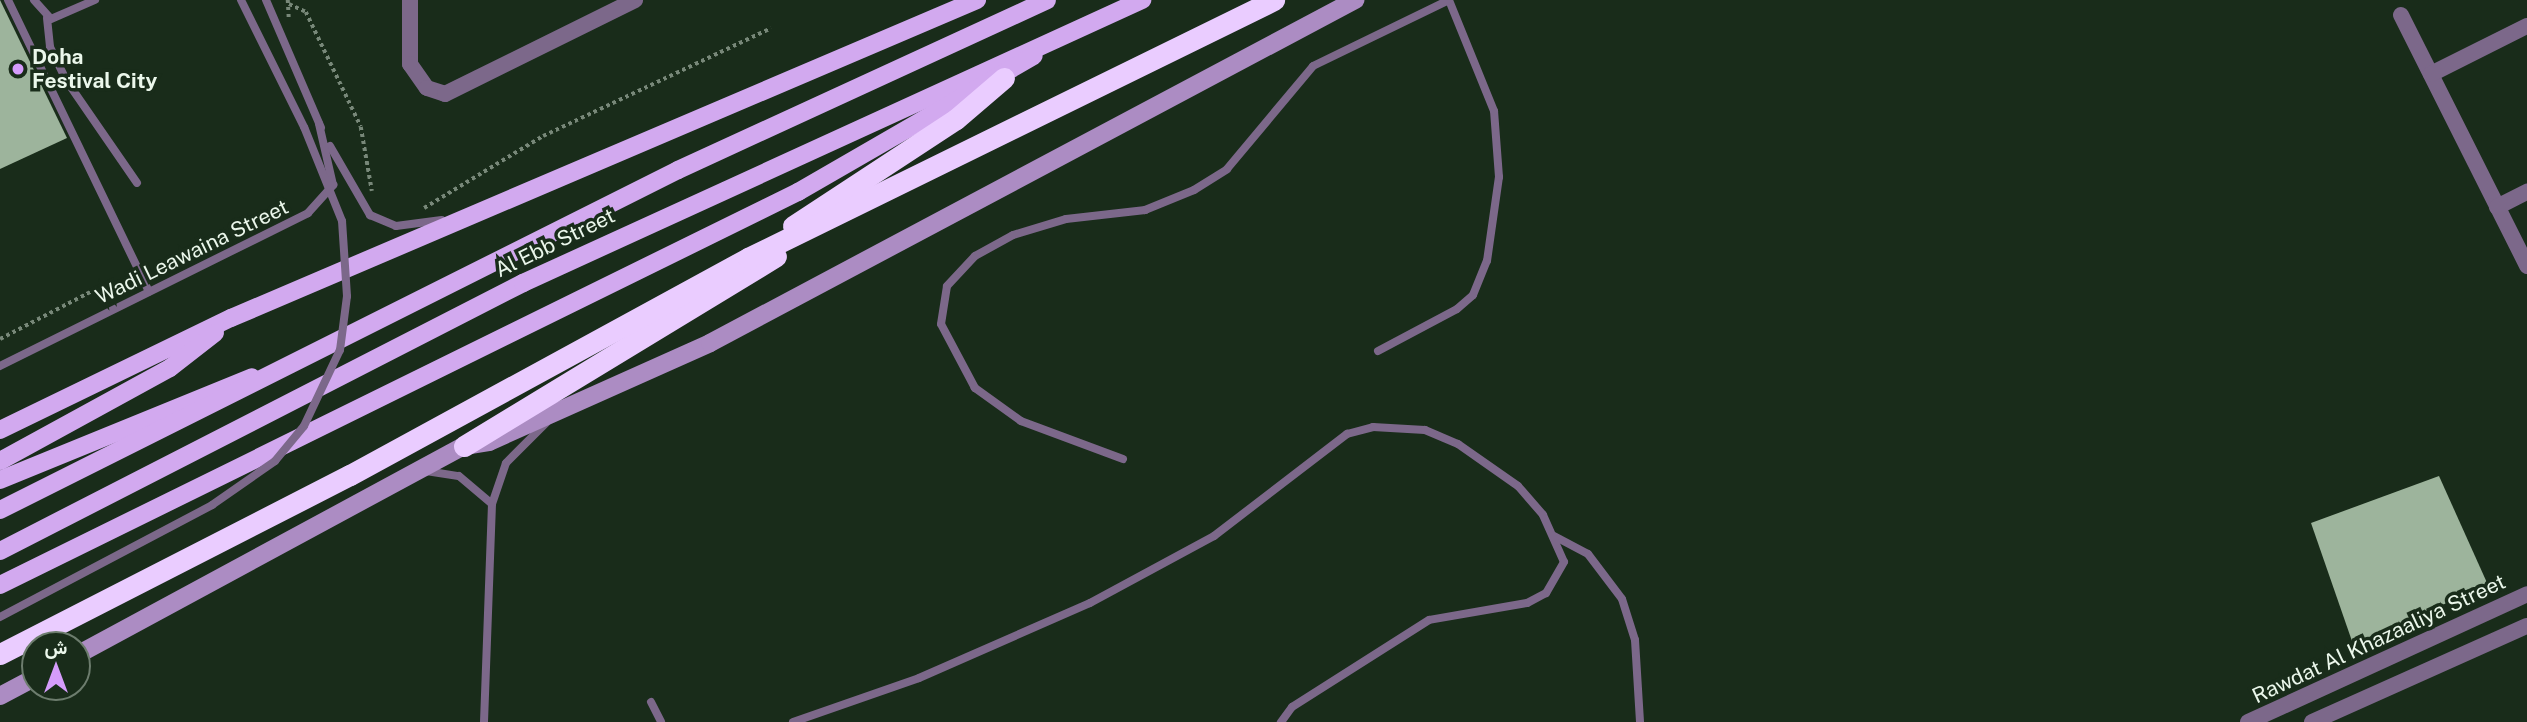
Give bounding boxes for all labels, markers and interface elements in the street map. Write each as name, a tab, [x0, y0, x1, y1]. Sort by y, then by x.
place label: Doha Festival City	[32, 44, 157, 94]
marker: Doha Festival City	[10, 61, 26, 77]
street label: Wadi Leawaina Street	[91, 194, 293, 310]
street label: Al Ebb Street	[491, 203, 619, 283]
street label: Rawdat Al Khazaaliya Street	[2248, 569, 2510, 709]
north arrow	[21, 631, 91, 701]
text: ش	[45, 636, 67, 658]

